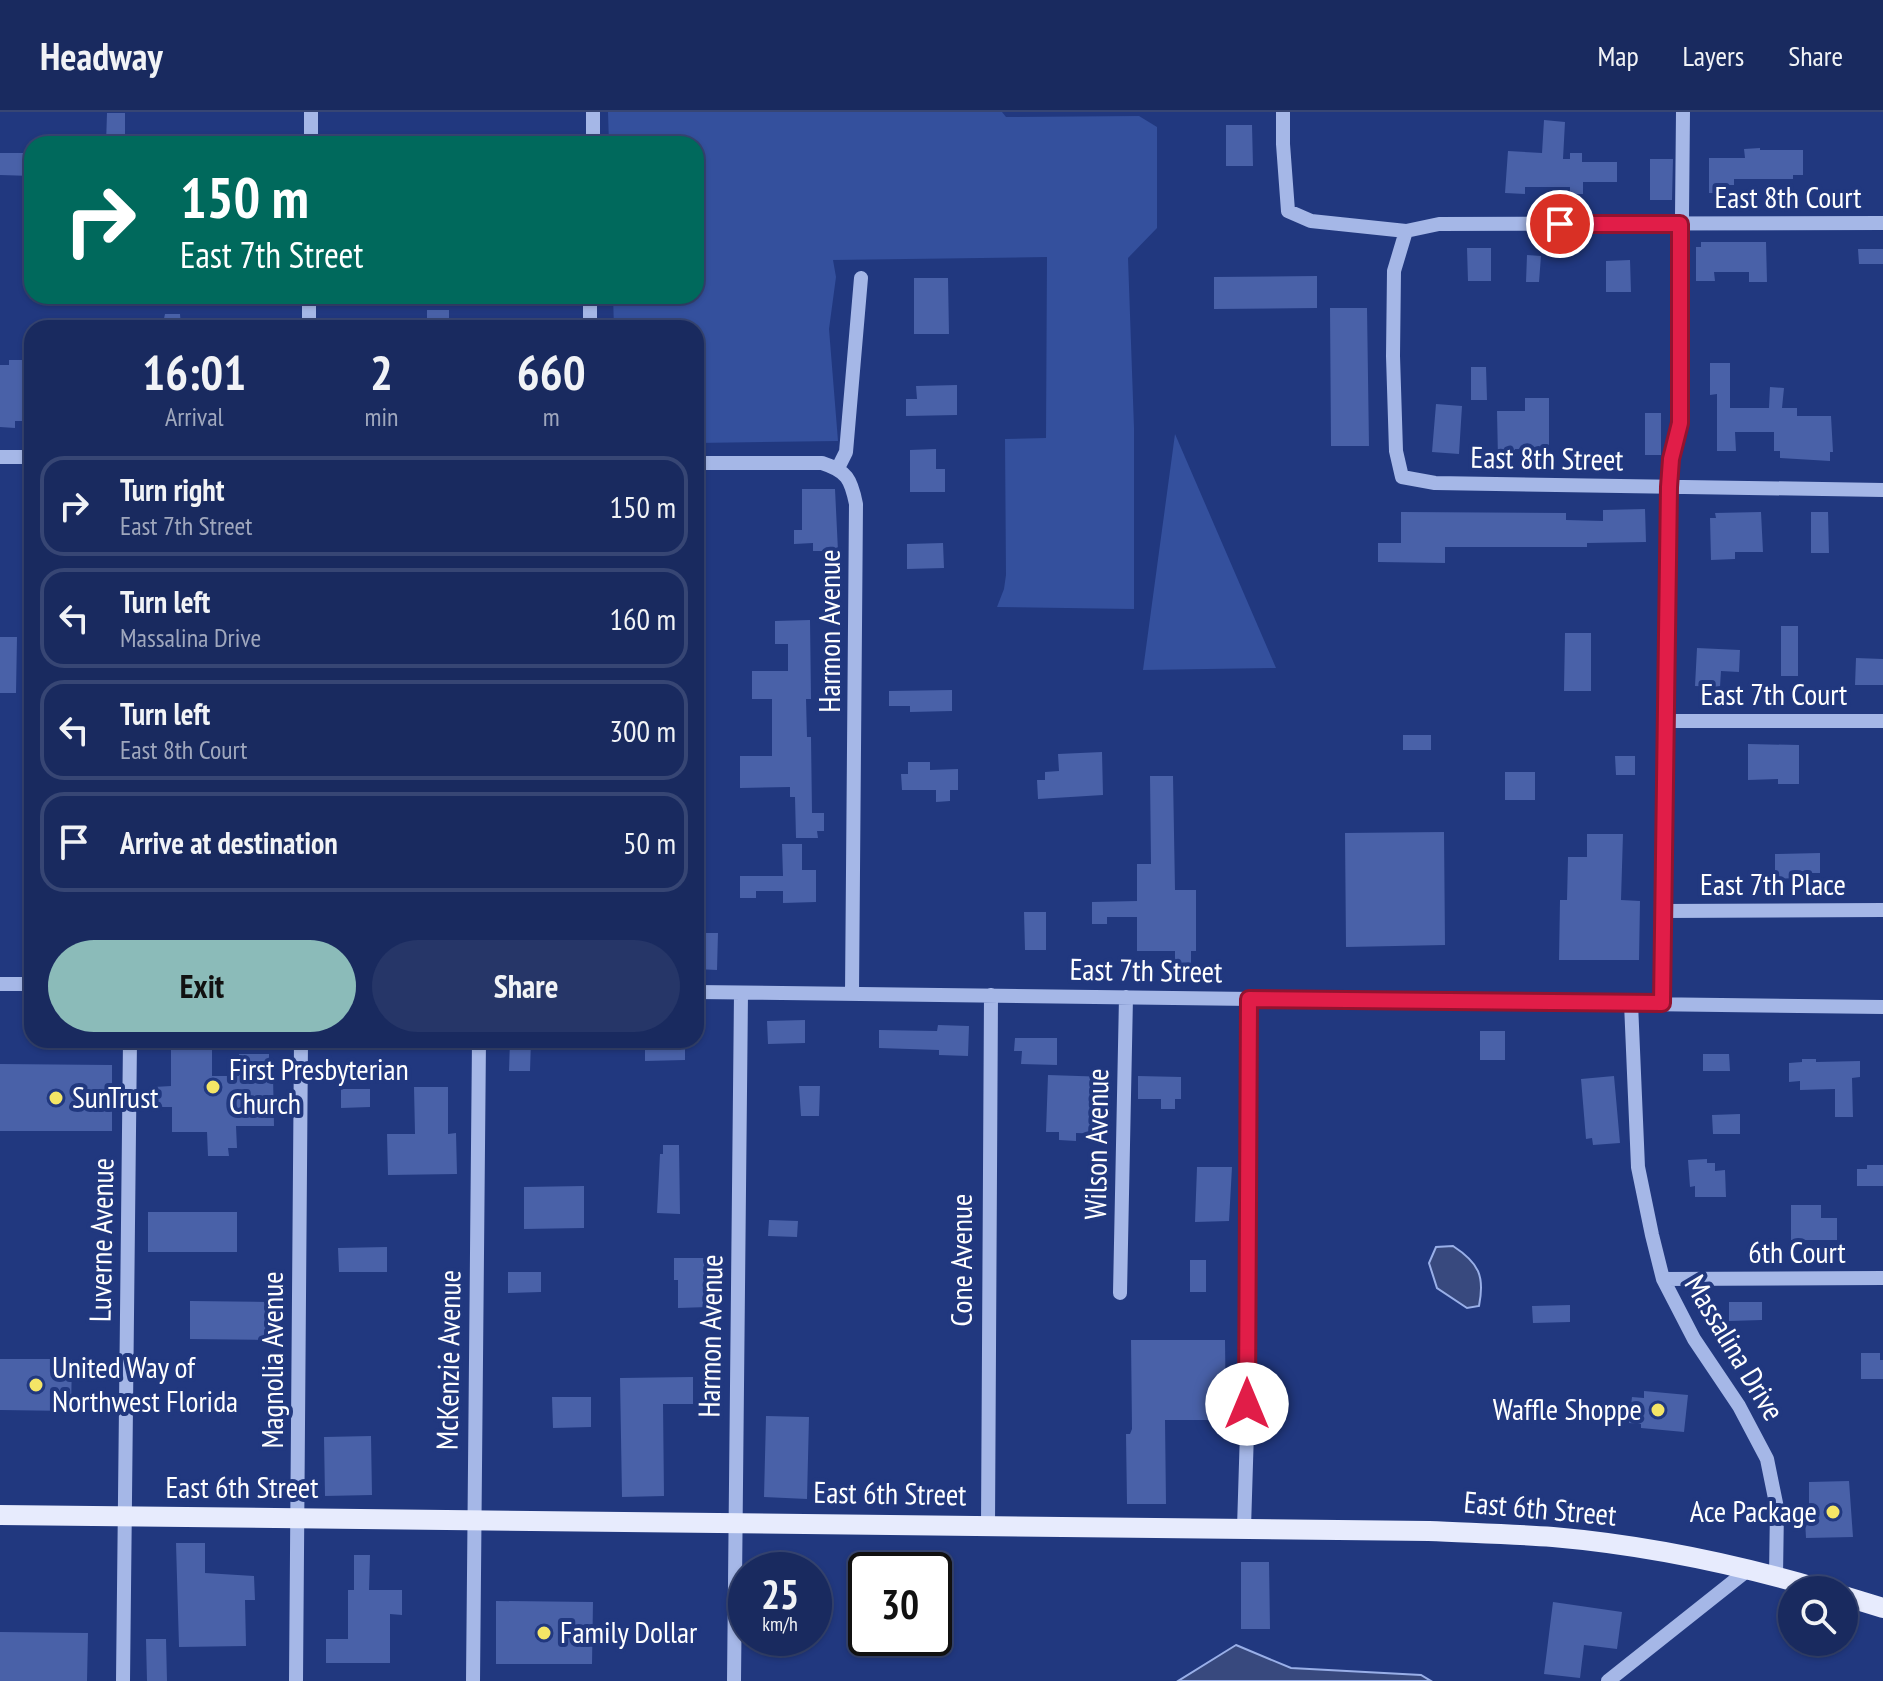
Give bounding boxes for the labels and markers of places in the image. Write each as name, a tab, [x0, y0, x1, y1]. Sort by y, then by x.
pin	[1526, 190, 1594, 258]
place label: First Presbyterian Church	[229, 1049, 409, 1122]
place label: SunTrust	[72, 1077, 159, 1116]
marker: First Presbyterian Church	[204, 1078, 222, 1096]
marker: SunTrust	[47, 1089, 65, 1107]
place label: United Way of Northwest Florida	[52, 1347, 238, 1420]
marker: United Way of Northwest Florida	[27, 1376, 45, 1394]
place label: Waffle Shoppe	[1493, 1389, 1642, 1428]
marker: Waffle Shoppe	[1649, 1401, 1667, 1419]
place label: Ace Package	[1690, 1491, 1817, 1530]
marker: Ace Package	[1824, 1503, 1842, 1521]
place label: Family Dollar	[560, 1612, 698, 1651]
marker: Family Dollar	[535, 1624, 553, 1642]

